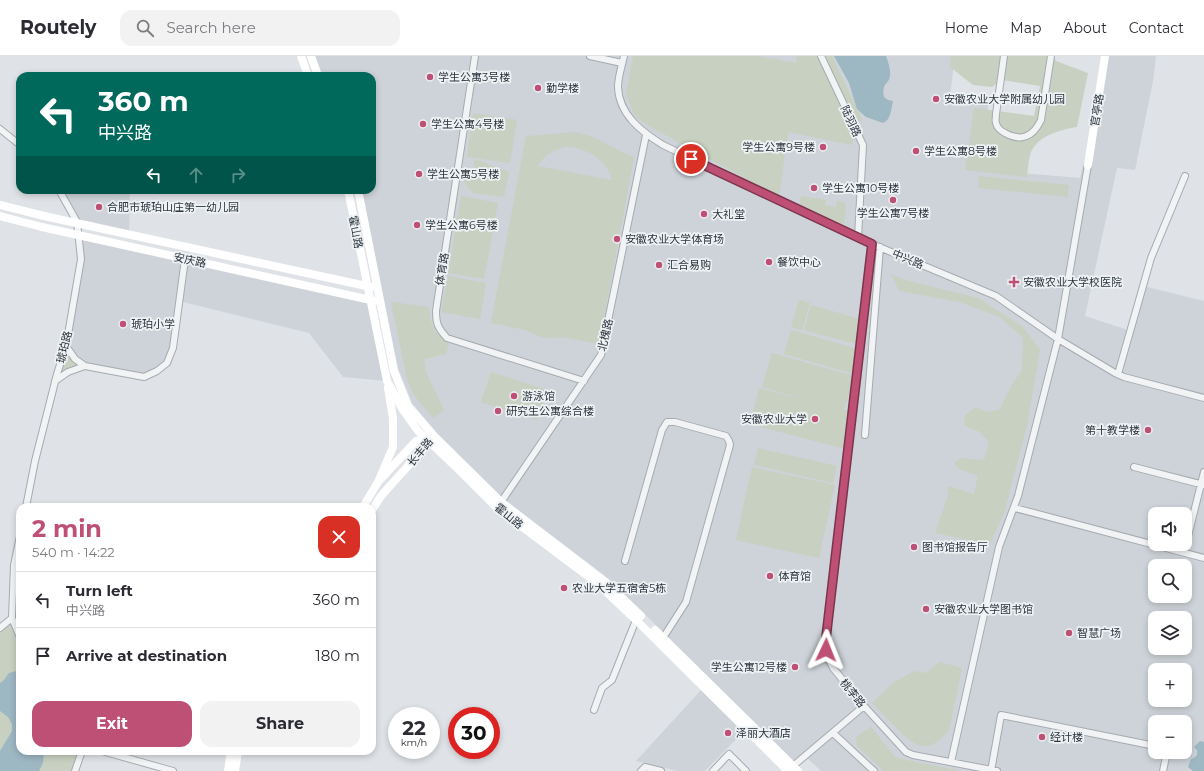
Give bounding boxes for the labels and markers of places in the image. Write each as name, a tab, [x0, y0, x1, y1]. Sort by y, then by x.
place label: 学生公寓3号楼	[438, 70, 510, 84]
marker: 学生公寓3号楼	[425, 72, 435, 82]
place label: 勤学楼	[546, 81, 579, 95]
marker: 勤学楼	[533, 83, 543, 93]
place label: 安徽农业大学附属幼儿园	[944, 92, 1065, 106]
marker: 安徽农业大学附属幼儿园	[931, 94, 941, 104]
place label: 学生公寓4号楼	[431, 117, 504, 131]
marker: 学生公寓4号楼	[418, 119, 428, 129]
place label: 学生公寓9号楼	[742, 140, 815, 154]
pin	[674, 142, 708, 176]
marker: 学生公寓9号楼	[818, 142, 828, 152]
place label: 学生公寓8号楼	[924, 144, 997, 158]
marker: 学生公寓8号楼	[911, 146, 921, 156]
place label: 学生公寓5号楼	[427, 167, 499, 181]
marker: 学生公寓5号楼	[414, 169, 424, 179]
place label: 学生公寓10号楼	[822, 181, 899, 195]
marker: 学生公寓10号楼	[809, 183, 819, 193]
marker: 学生公寓7号楼	[888, 195, 898, 205]
place label: 合肥市琥珀山庄第一幼儿园	[107, 200, 239, 214]
marker: 合肥市琥珀山庄第一幼儿园	[94, 202, 104, 212]
place label: 学生公寓7号楼	[857, 206, 929, 220]
place label: 大礼堂	[712, 207, 745, 221]
marker: 大礼堂	[699, 209, 709, 219]
place label: 学生公寓6号楼	[425, 218, 498, 232]
marker: 学生公寓6号楼	[412, 220, 422, 230]
place label: 安徽农业大学体育场	[625, 232, 724, 246]
marker: 安徽农业大学体育场	[612, 234, 622, 244]
place label: 餐饮中心	[777, 255, 821, 269]
marker: 餐饮中心	[764, 257, 774, 267]
place label: 汇合易购	[667, 258, 711, 272]
marker: 汇合易购	[654, 260, 664, 270]
place label: 安徽农业大学校医院	[1023, 275, 1122, 289]
marker: 安徽农业大学校医院	[1008, 276, 1020, 288]
place label: 琥珀小学	[131, 317, 175, 331]
marker: 琥珀小学	[118, 319, 128, 329]
place label: 游泳馆	[522, 389, 555, 403]
marker: 游泳馆	[509, 391, 519, 401]
place label: 研究生公寓综合楼	[506, 404, 594, 418]
marker: 研究生公寓综合楼	[493, 406, 503, 416]
place label: 安徽农业大学	[741, 412, 807, 426]
marker: 安徽农业大学	[810, 414, 820, 424]
place label: 第十教学楼	[1085, 423, 1140, 437]
marker: 第十教学楼	[1143, 425, 1153, 435]
place label: 图书馆报告厅	[922, 540, 988, 554]
marker: 图书馆报告厅	[909, 542, 919, 552]
place label: 体育馆	[778, 569, 811, 583]
marker: 体育馆	[765, 571, 775, 581]
place label: 农业大学五宿舍5栋	[572, 581, 666, 595]
marker: 农业大学五宿舍5栋	[559, 583, 569, 593]
place label: 安徽农业大学图书馆	[934, 602, 1033, 616]
marker: 安徽农业大学图书馆	[921, 604, 931, 614]
place label: 智慧广场	[1077, 626, 1121, 640]
marker: 智慧广场	[1064, 628, 1074, 638]
place label: 学生公寓12号楼	[711, 660, 787, 674]
marker: 学生公寓12号楼	[790, 662, 800, 672]
place label: 泽丽大酒店	[736, 726, 791, 740]
marker: 泽丽大酒店	[723, 728, 733, 738]
place label: 经计楼	[1050, 730, 1083, 744]
marker: 经计楼	[1037, 732, 1047, 742]

